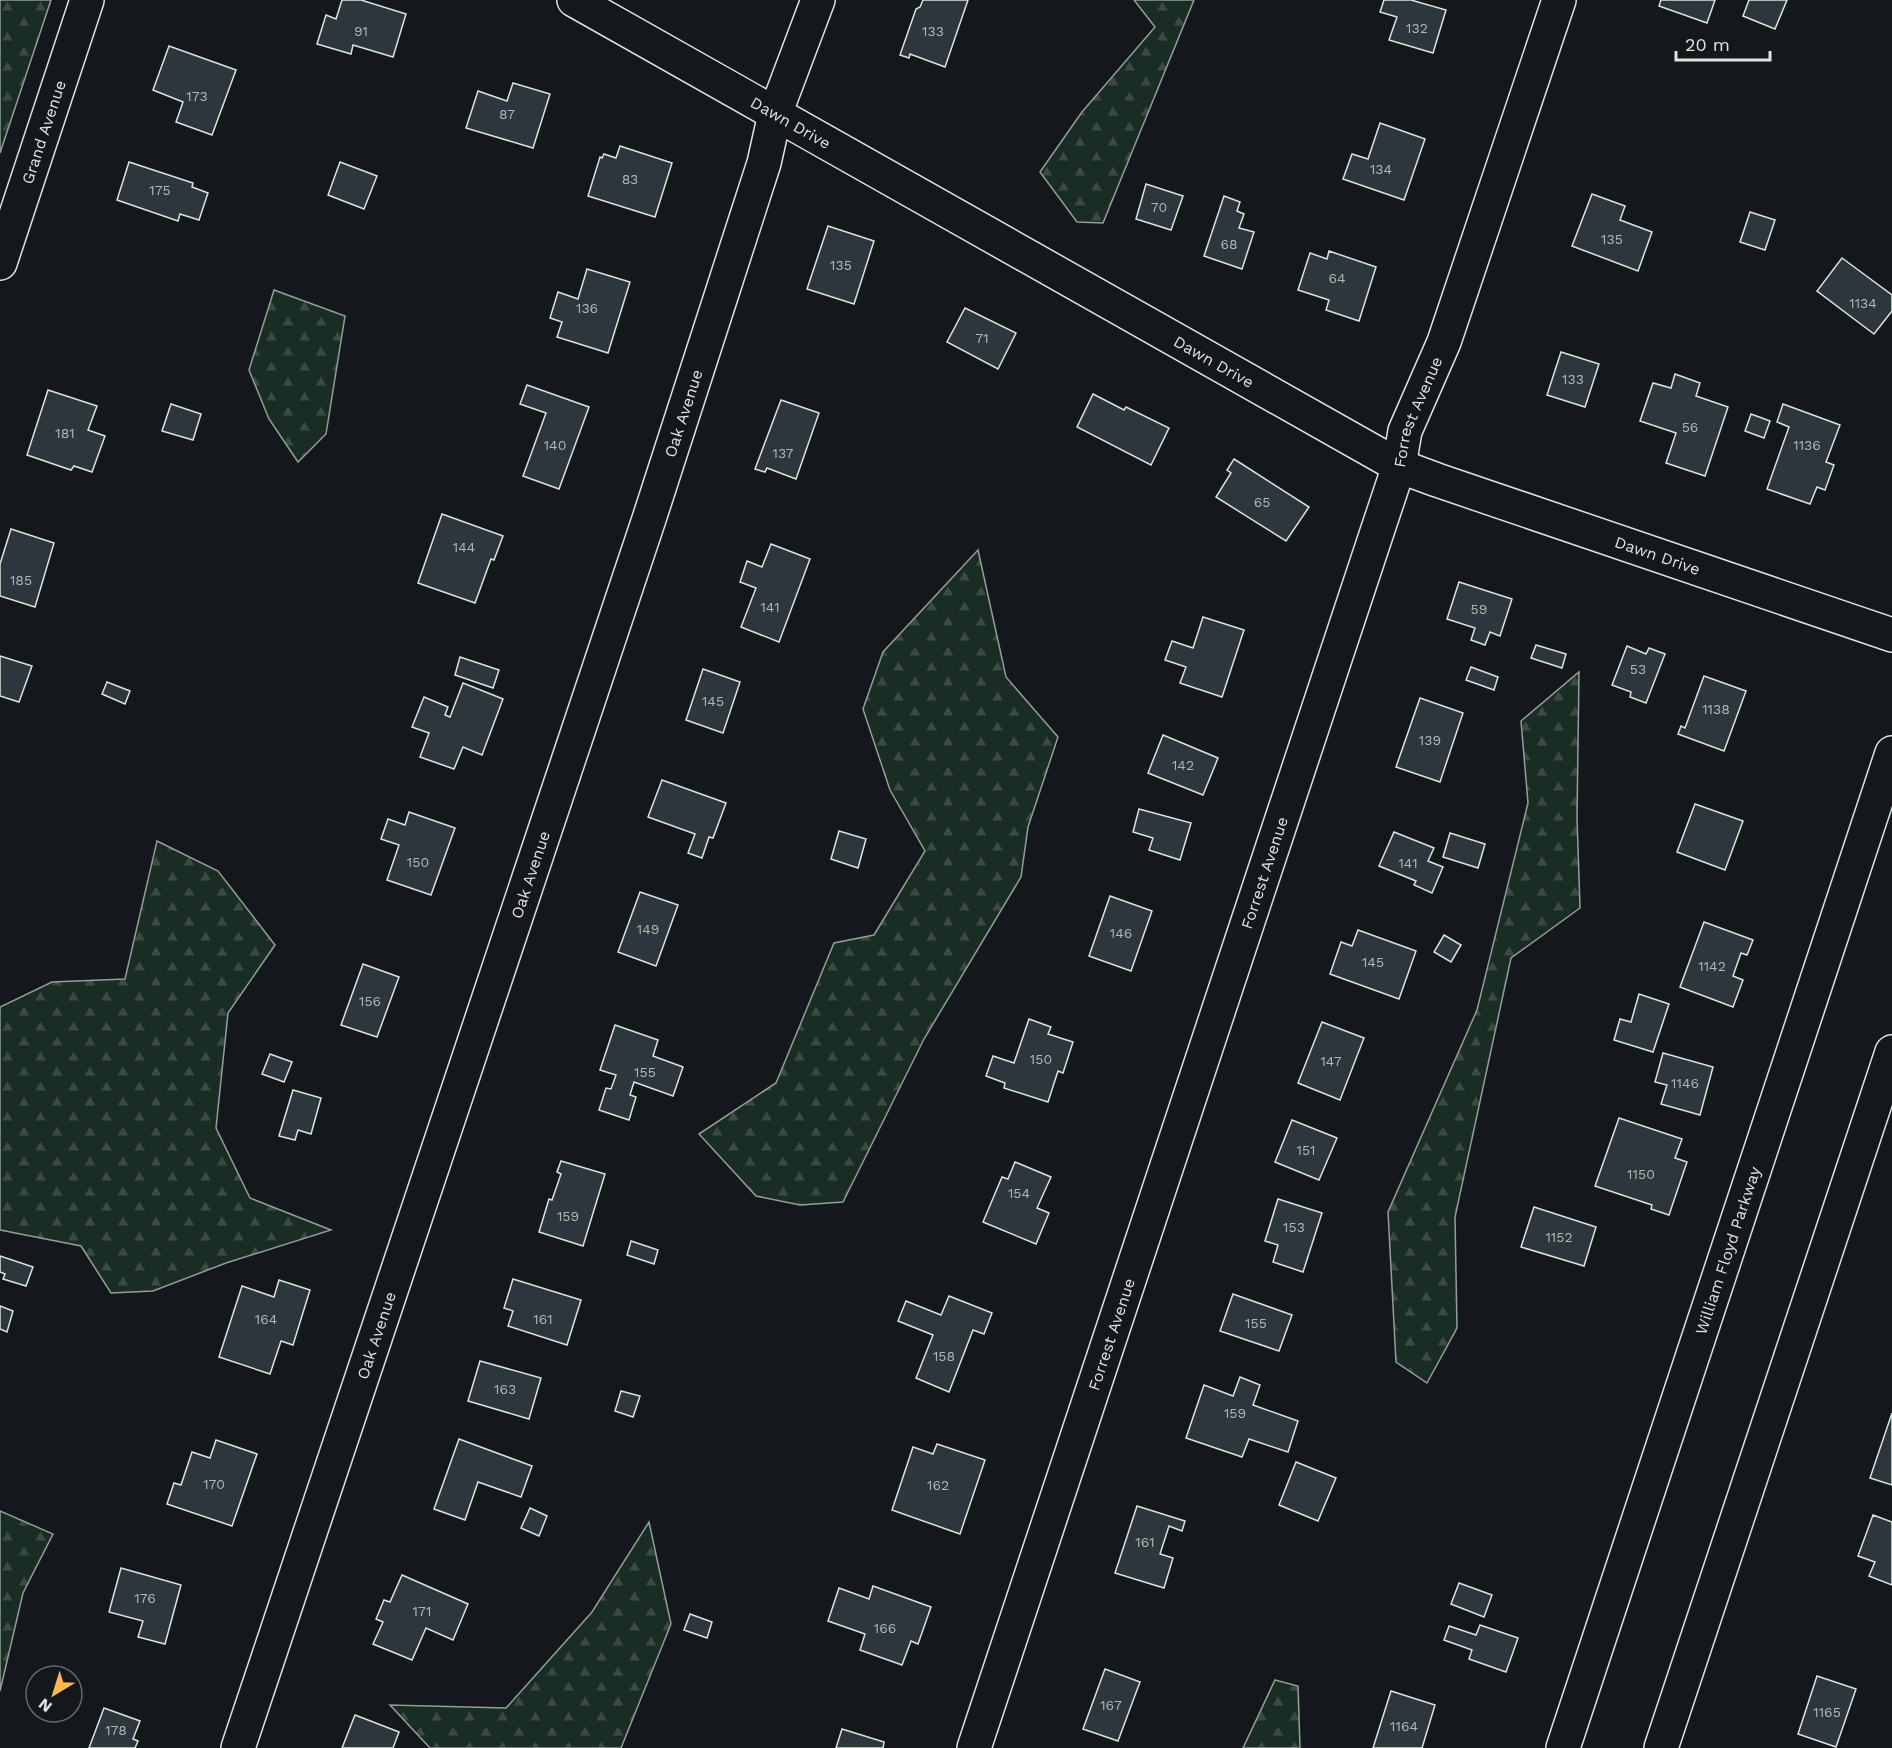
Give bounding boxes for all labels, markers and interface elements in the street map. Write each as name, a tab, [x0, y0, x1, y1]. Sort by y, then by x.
house number: 132	[1406, 20, 1428, 36]
house number: 91	[354, 23, 368, 39]
house number: 133	[922, 23, 944, 39]
scale bar	[1676, 24, 1770, 62]
text: 20 m	[1685, 34, 1730, 55]
street label: Grand Avenue	[18, 78, 70, 187]
house number: 173	[186, 88, 208, 104]
street label: Dawn Drive	[747, 93, 834, 153]
house number: 87	[499, 106, 515, 122]
house number: 134	[1370, 161, 1392, 177]
house number: 83	[622, 171, 638, 187]
house number: 175	[149, 182, 171, 198]
house number: 70	[1151, 199, 1167, 215]
house number: 135	[1601, 231, 1623, 247]
house number: 68	[1220, 236, 1238, 252]
house number: 135	[830, 257, 852, 273]
house number: 64	[1328, 270, 1346, 286]
house number: 1134	[1849, 295, 1877, 311]
house number: 136	[576, 300, 598, 316]
house number: 71	[975, 330, 989, 346]
street label: Dawn Drive	[1170, 332, 1257, 392]
street label: Forrest Avenue	[1390, 354, 1446, 469]
street label: Oak Avenue	[661, 367, 707, 460]
house number: 133	[1562, 371, 1584, 387]
house number: 56	[1682, 419, 1698, 435]
house number: 181	[55, 425, 75, 441]
house number: 140	[544, 437, 566, 453]
house number: 1136	[1793, 437, 1821, 453]
house number: 137	[773, 445, 794, 461]
house number: 65	[1254, 494, 1270, 510]
street label: Dawn Drive	[1612, 532, 1703, 579]
house number: 144	[453, 539, 475, 555]
house number: 185	[10, 572, 32, 588]
house number: 141	[760, 599, 780, 615]
house number: 59	[1471, 601, 1487, 617]
house number: 53	[1630, 661, 1646, 677]
house number: 145	[702, 693, 724, 709]
house number: 1138	[1702, 701, 1730, 717]
house number: 139	[1419, 732, 1441, 748]
house number: 142	[1172, 757, 1194, 773]
street label: Forrest Avenue	[1237, 814, 1292, 932]
street label: Oak Avenue	[507, 828, 554, 921]
house number: 150	[407, 854, 429, 870]
house number: 141	[1398, 855, 1418, 871]
house number: 149	[637, 921, 659, 937]
house number: 146	[1110, 925, 1132, 941]
house number: 145	[1362, 954, 1384, 970]
house number: 1142	[1698, 958, 1726, 974]
house number: 156	[359, 993, 381, 1009]
house number: 150	[1030, 1051, 1052, 1067]
house number: 147	[1320, 1053, 1342, 1069]
house number: 155	[634, 1064, 656, 1080]
house number: 1146	[1671, 1075, 1699, 1091]
house number: 151	[1296, 1142, 1316, 1158]
street label: William Floyd Parkway	[1691, 1163, 1765, 1337]
house number: 1150	[1627, 1166, 1655, 1182]
house number: 154	[1008, 1185, 1030, 1201]
house number: 159	[557, 1208, 579, 1224]
house number: 153	[1283, 1219, 1305, 1235]
house number: 1152	[1545, 1229, 1573, 1245]
street label: Forrest Avenue	[1084, 1276, 1139, 1393]
street label: Oak Avenue	[353, 1289, 400, 1382]
house number: 164	[255, 1311, 277, 1327]
house number: 161	[533, 1311, 553, 1327]
house number: 155	[1245, 1315, 1267, 1331]
house number: 158	[933, 1348, 955, 1364]
house number: 163	[494, 1381, 516, 1397]
house number: 159	[1224, 1405, 1246, 1421]
house number: 170	[203, 1476, 225, 1492]
house number: 162	[927, 1477, 949, 1493]
house number: 161	[1135, 1534, 1155, 1550]
house number: 176	[134, 1590, 156, 1606]
house number: 171	[413, 1603, 431, 1619]
house number: 166	[874, 1620, 896, 1636]
north arrow	[24, 1664, 84, 1724]
text: N	[35, 1694, 56, 1717]
house number: 167	[1100, 1697, 1122, 1713]
house number: 1165	[1813, 1704, 1841, 1720]
house number: 1164	[1390, 1718, 1418, 1734]
house number: 178	[105, 1722, 127, 1738]

